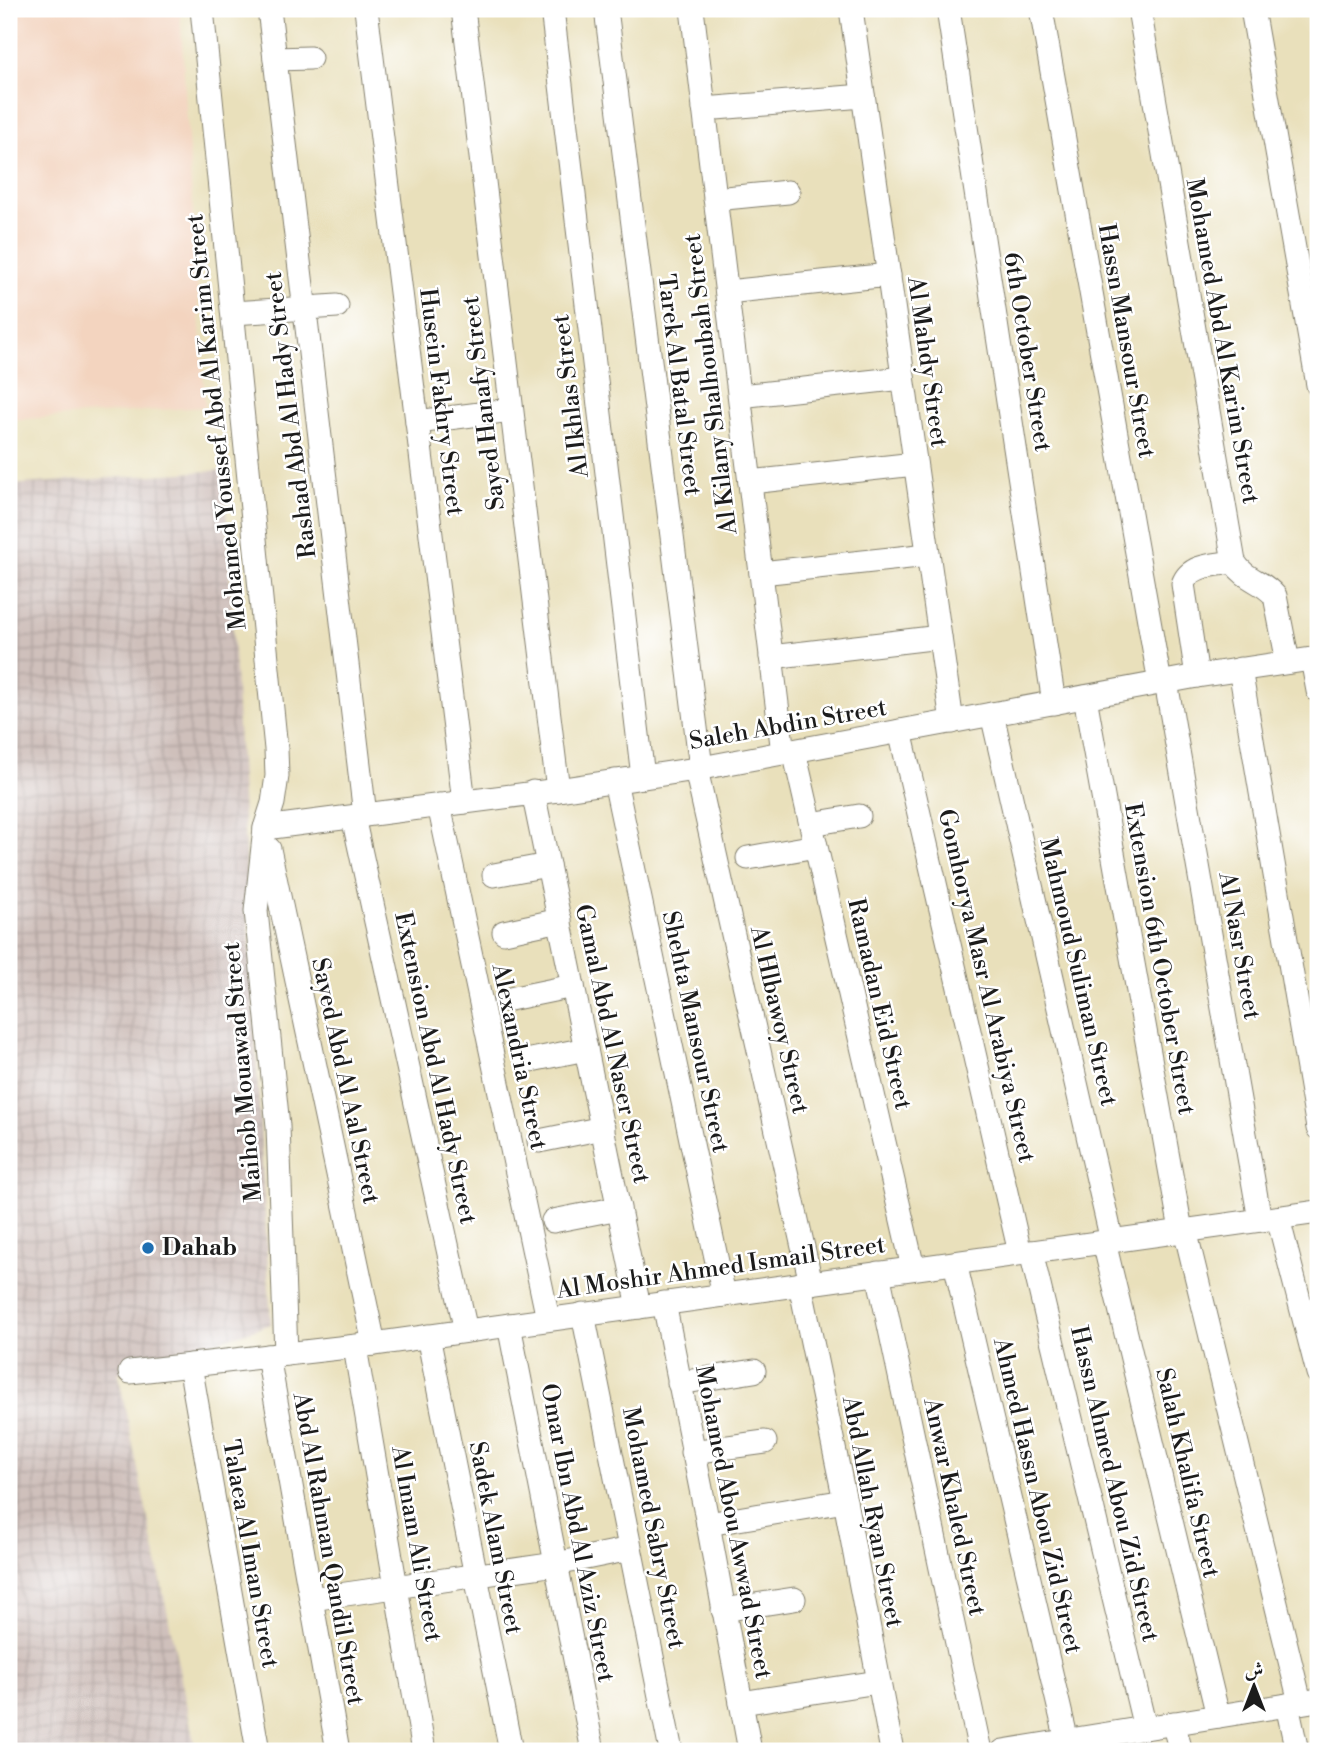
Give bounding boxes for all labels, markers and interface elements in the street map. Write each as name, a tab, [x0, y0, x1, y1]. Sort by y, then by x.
street label: Mohamed Abd Al Karim Street	[1179, 176, 1266, 507]
street label: Mohamed Youssef Abd Al Karim Street	[180, 212, 254, 631]
street label: Hassn Mansour Street	[1091, 221, 1161, 461]
street label: Al Kilany Shalhoubah Street	[678, 231, 744, 537]
street label: 6th October Street	[996, 250, 1058, 454]
street label: Rashad Abd Al Hady Street	[258, 269, 323, 560]
street label: Tarek Al Batal Street	[651, 272, 708, 498]
street label: Al Mahdy Street	[900, 274, 954, 450]
street label: Husein Fakhry Street	[412, 287, 470, 518]
street label: Sayed Hanafy Street	[456, 293, 512, 512]
street label: Al Ikhlas Street	[546, 312, 596, 480]
street label: Saleh Abdin Street	[687, 693, 890, 757]
street label: Extension 6th October Street	[1117, 801, 1201, 1118]
street label: Gomhorya Masr Al Arabiya Street	[931, 806, 1041, 1166]
street label: Mahmoud Suliman Street	[1033, 835, 1124, 1110]
street label: Al Nasr Street	[1211, 869, 1267, 1023]
street label: Ramadan Eid Street	[840, 896, 918, 1113]
street label: Gamal Abd Al Naser Street	[568, 902, 656, 1187]
street label: Shehta Mansour Street	[655, 908, 735, 1156]
street label: Extension Abd Al Hady Street	[387, 909, 483, 1227]
street label: Al Hlbawoy Street	[743, 922, 815, 1117]
street label: Maihob Mouawad Street	[217, 940, 269, 1203]
street label: Sayed Abd Al Aal Street	[304, 955, 386, 1207]
street label: Alexandria Street	[484, 960, 553, 1153]
street label: Al Moshir Ahmed Ismail Street	[554, 1230, 888, 1306]
place label: Dahab	[162, 1233, 237, 1263]
marker: Dahab	[140, 1240, 156, 1256]
street label: Hassn Ahmed Abou Zid Street	[1063, 1323, 1165, 1645]
street label: Ahmed Hassn Abou Zid Street	[986, 1334, 1088, 1657]
street label: Mohamed Abou Awwad Street	[688, 1362, 778, 1682]
street label: Salah Khalifa Street	[1148, 1365, 1226, 1581]
street label: Omar Ibn Abd Al Aziz Street	[533, 1381, 621, 1685]
street label: Abd Al Rahman Qandil Street	[286, 1389, 370, 1708]
street label: Abd Allah Ryan Street	[835, 1393, 909, 1631]
street label: Anwar Khaled Street	[916, 1394, 992, 1619]
street label: Mohamed Sabry Street	[615, 1405, 691, 1652]
street label: Talaea Al Iman Street	[215, 1438, 285, 1671]
street label: Sadek Alam Street	[462, 1439, 529, 1638]
street label: Al Imam Ali Street	[384, 1443, 448, 1645]
north arrow	[1218, 1652, 1288, 1722]
text: ش	[1245, 1658, 1263, 1682]

